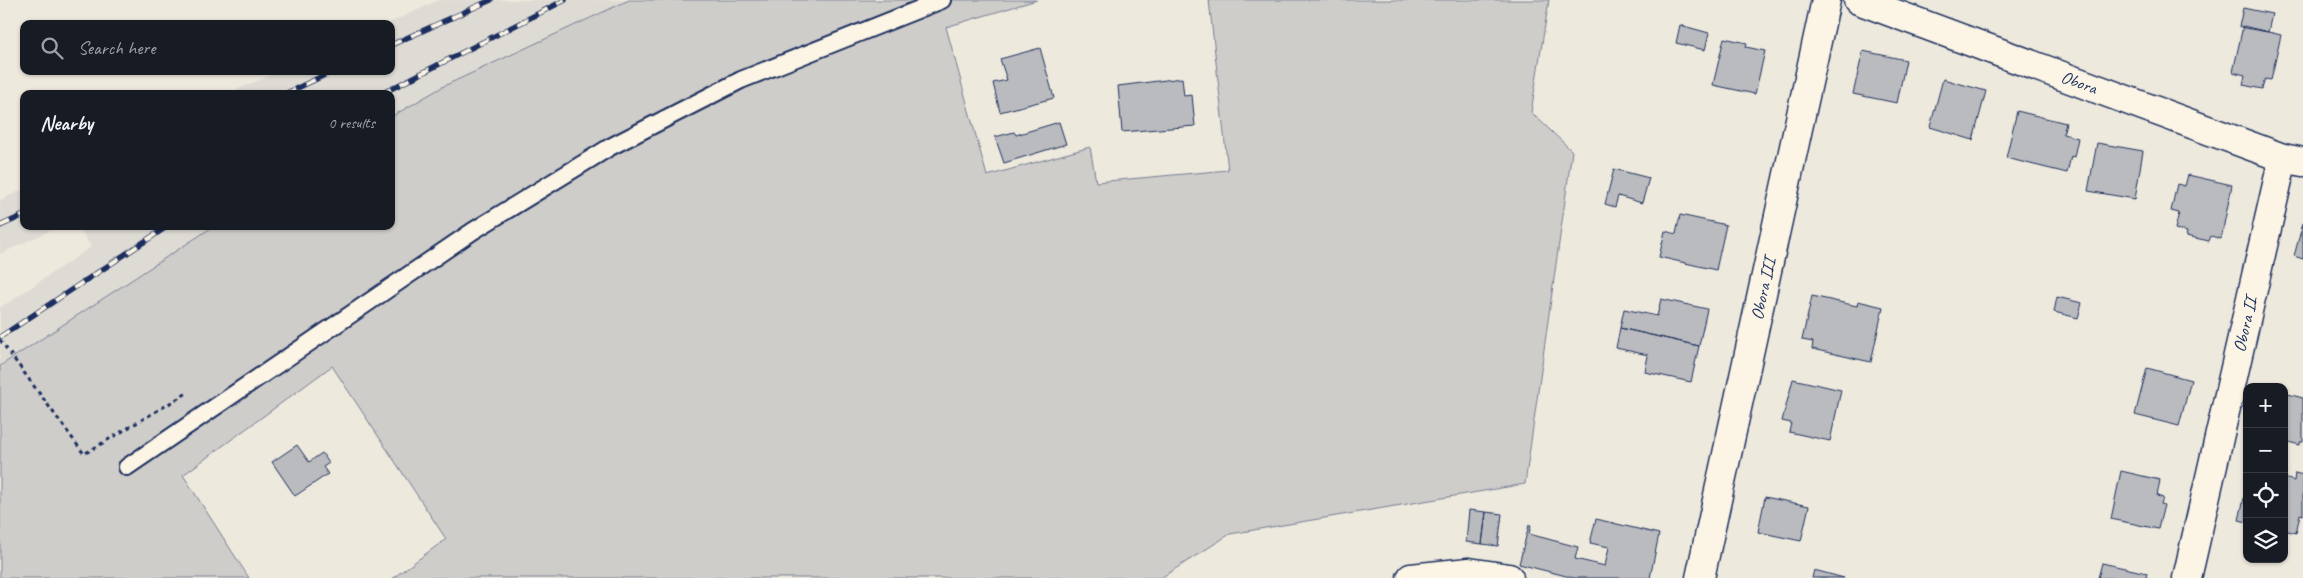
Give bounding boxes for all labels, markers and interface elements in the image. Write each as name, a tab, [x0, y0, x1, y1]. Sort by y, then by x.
search box	[20, 20, 395, 75]
icon: search	[38, 34, 66, 62]
text: Search here	[78, 36, 155, 60]
street label: Obora	[2058, 66, 2102, 100]
text: Nearby	[40, 110, 93, 136]
text: 0 results	[328, 113, 375, 133]
street label: Obora III	[1746, 252, 1781, 322]
street label: Obora II	[2228, 291, 2263, 354]
map controls	[2243, 383, 2288, 563]
button: +	[2243, 383, 2288, 428]
button: −	[2243, 428, 2288, 473]
button: locate	[2243, 473, 2288, 518]
button: layers	[2243, 518, 2288, 563]

